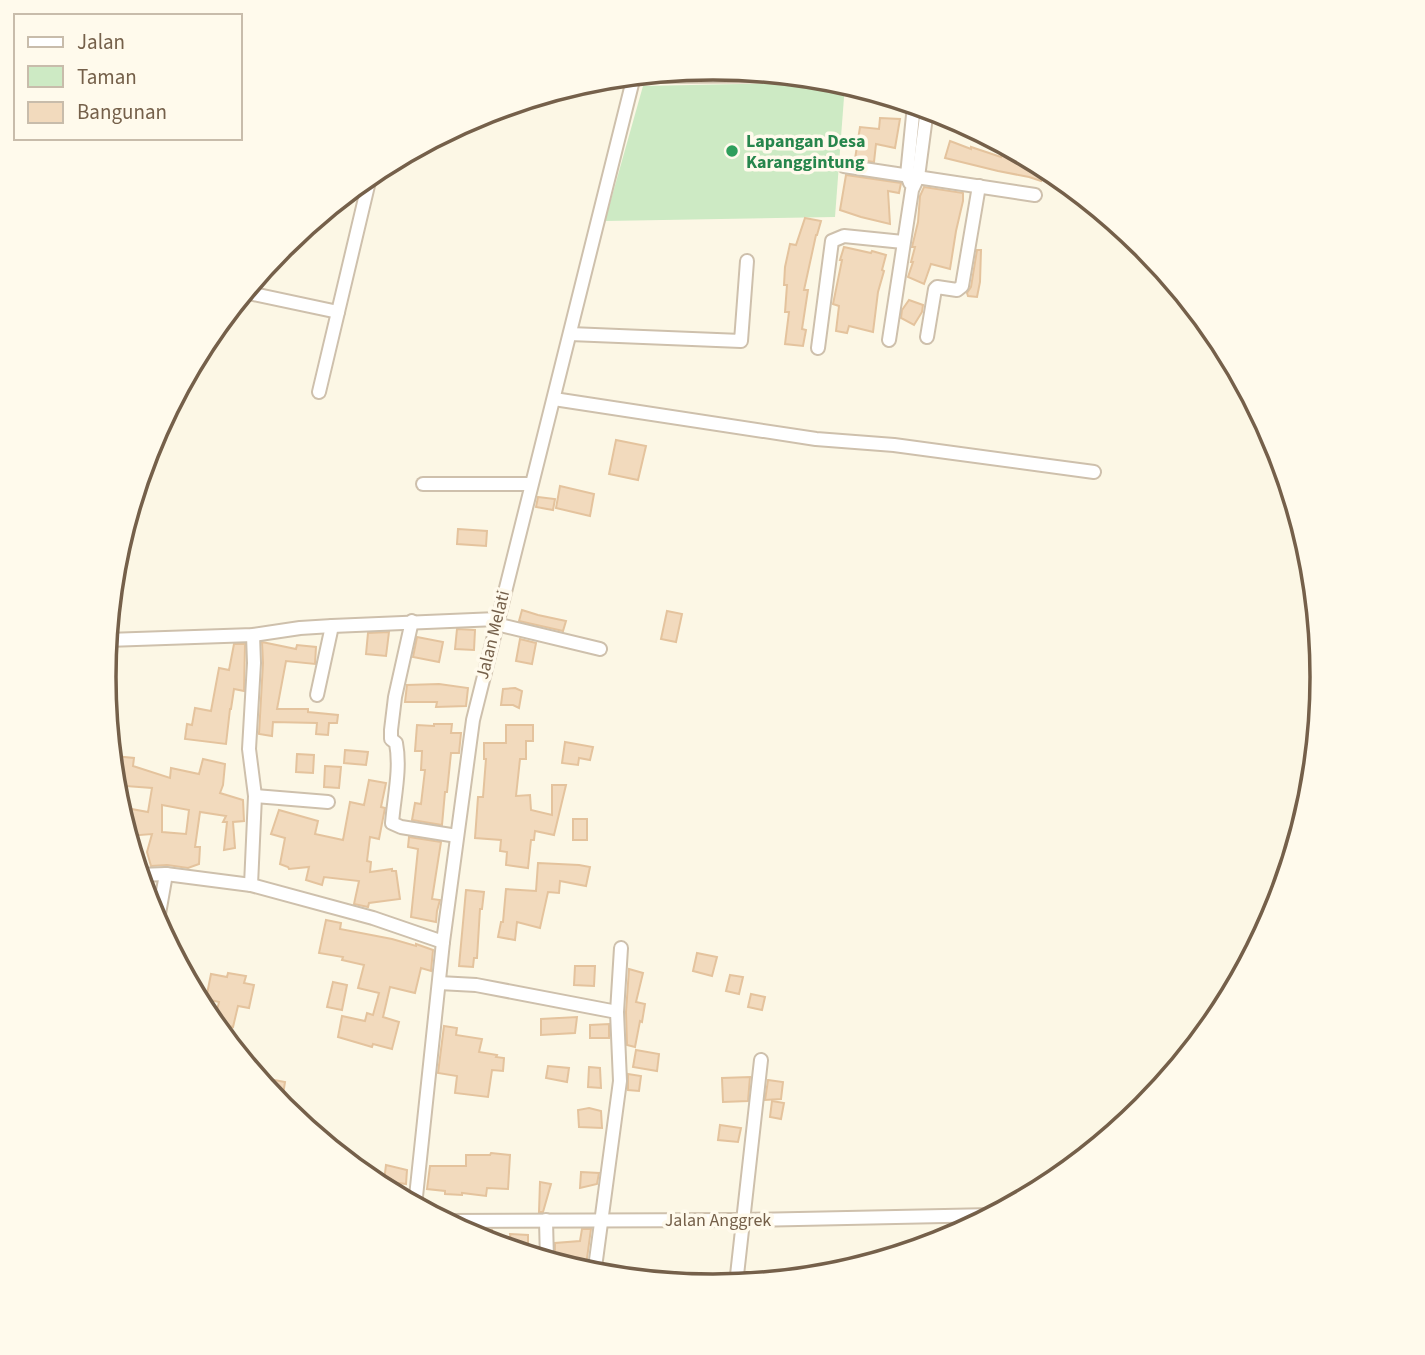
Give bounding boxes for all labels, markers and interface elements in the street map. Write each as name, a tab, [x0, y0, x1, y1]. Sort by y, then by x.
legend	[14, 14, 242, 140]
text: Jalan	[77, 27, 125, 57]
text: Taman	[77, 62, 137, 92]
text: Bangunan	[77, 97, 167, 127]
place label: Lapangan Desa Karanggintung	[746, 129, 866, 175]
marker: Lapangan Desa Karanggintung	[724, 143, 740, 159]
street label: Jalan Melati	[470, 588, 516, 682]
street label: Jalan Anggrek	[665, 1208, 771, 1233]

